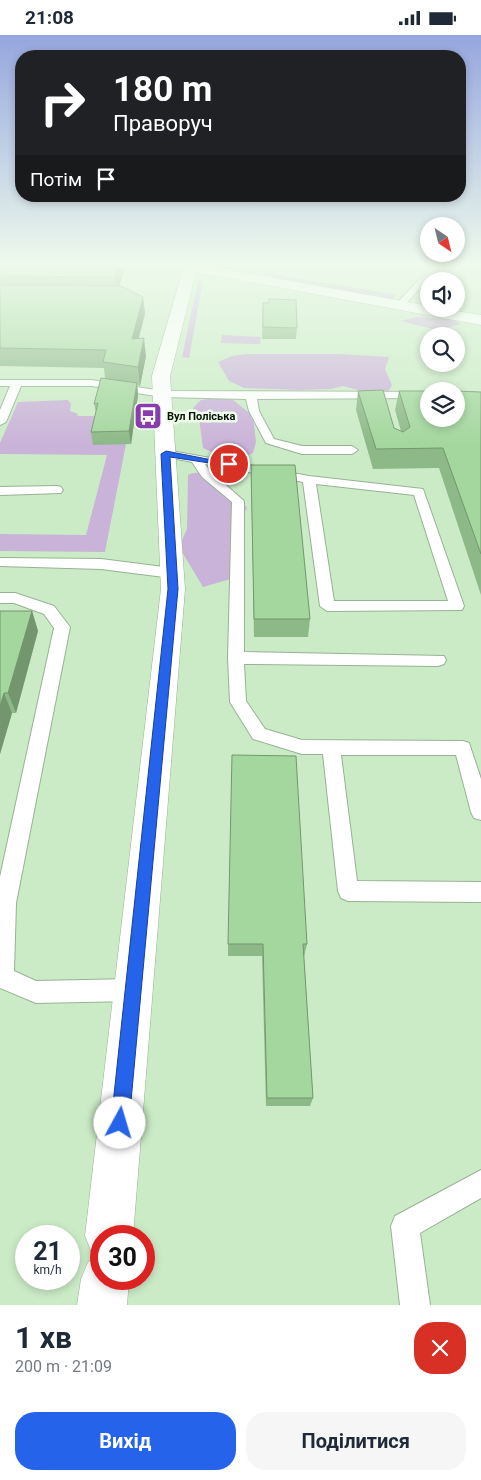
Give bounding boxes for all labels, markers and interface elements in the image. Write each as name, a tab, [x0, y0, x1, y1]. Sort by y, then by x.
text: 21:08	[25, 6, 74, 29]
text: 180 m	[113, 69, 212, 110]
icon: right	[30, 70, 95, 135]
text: Праворуч	[113, 111, 213, 136]
icon: arrive	[92, 165, 120, 193]
text: Потім	[30, 168, 82, 191]
north arrow	[420, 217, 465, 263]
map controls	[420, 217, 465, 427]
button: sound	[420, 272, 465, 317]
button: search	[420, 327, 465, 372]
button: layers	[420, 382, 465, 427]
bus stop icon: Вул Поліська	[133, 401, 163, 431]
place label: Вул Поліська	[167, 410, 235, 423]
pin	[208, 443, 250, 485]
icon: arrive	[215, 450, 243, 478]
position arrow	[93, 1096, 145, 1148]
speed limit sign: 30	[90, 1225, 155, 1290]
text: 21	[33, 1237, 62, 1266]
text: km/h	[33, 1263, 62, 1277]
text: 1 хв	[15, 1320, 72, 1355]
button: close	[414, 1322, 466, 1374]
text: 200 m · 21:09	[15, 1357, 112, 1376]
button: Вихід	[15, 1412, 236, 1470]
button: Поділитися	[246, 1412, 466, 1470]

